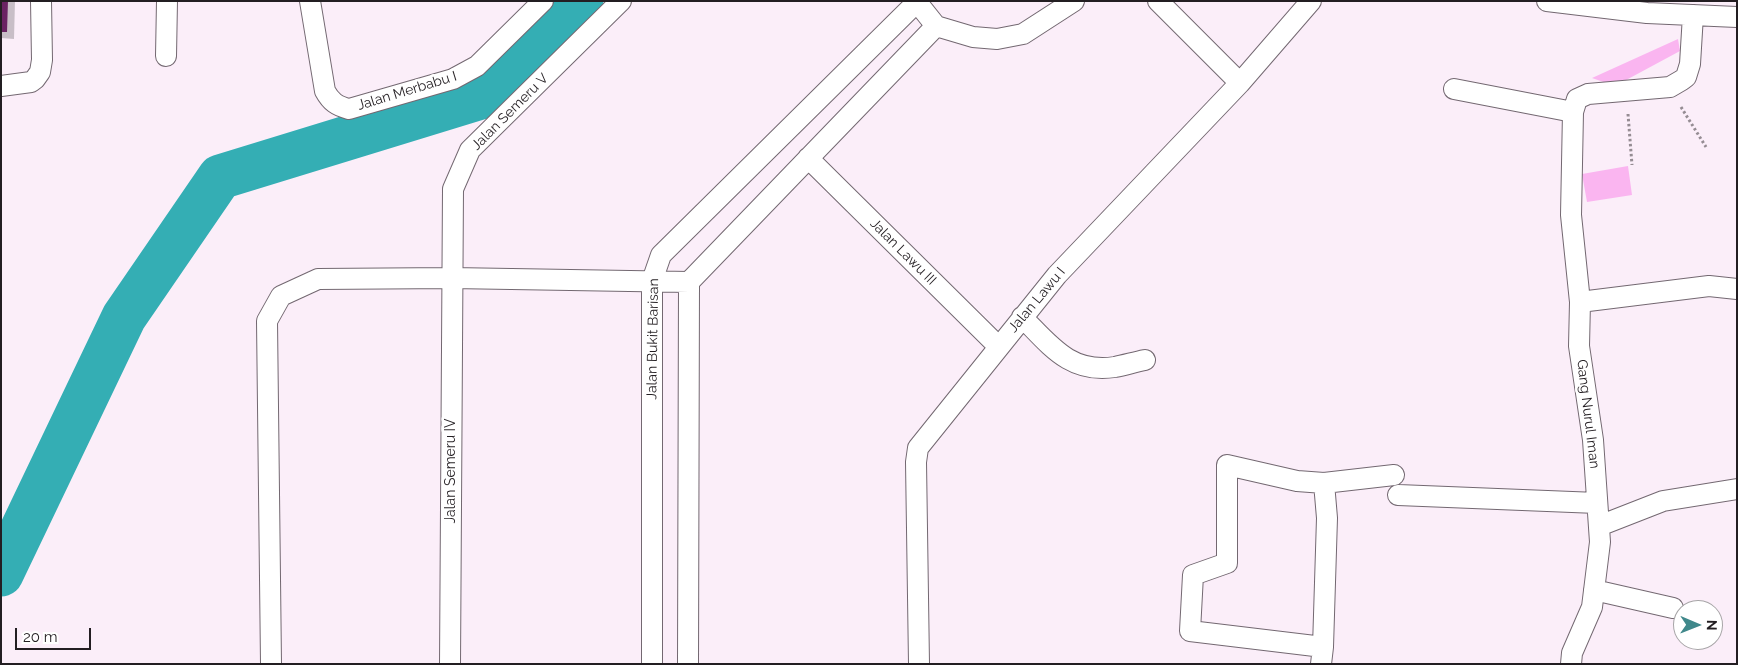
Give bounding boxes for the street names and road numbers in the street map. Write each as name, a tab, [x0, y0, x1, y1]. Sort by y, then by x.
street label: Jalan Merbabu I	[355, 68, 459, 114]
street label: Jalan Semeru V	[468, 70, 552, 154]
street label: Jalan Lawu III	[866, 215, 940, 289]
street label: Jalan Lawu I	[1005, 264, 1069, 336]
street label: Jalan Bukit Barisan	[644, 278, 662, 400]
street label: Gang Nurul Iman	[1573, 358, 1603, 470]
street label: Jalan Semeru IV	[443, 419, 459, 523]

